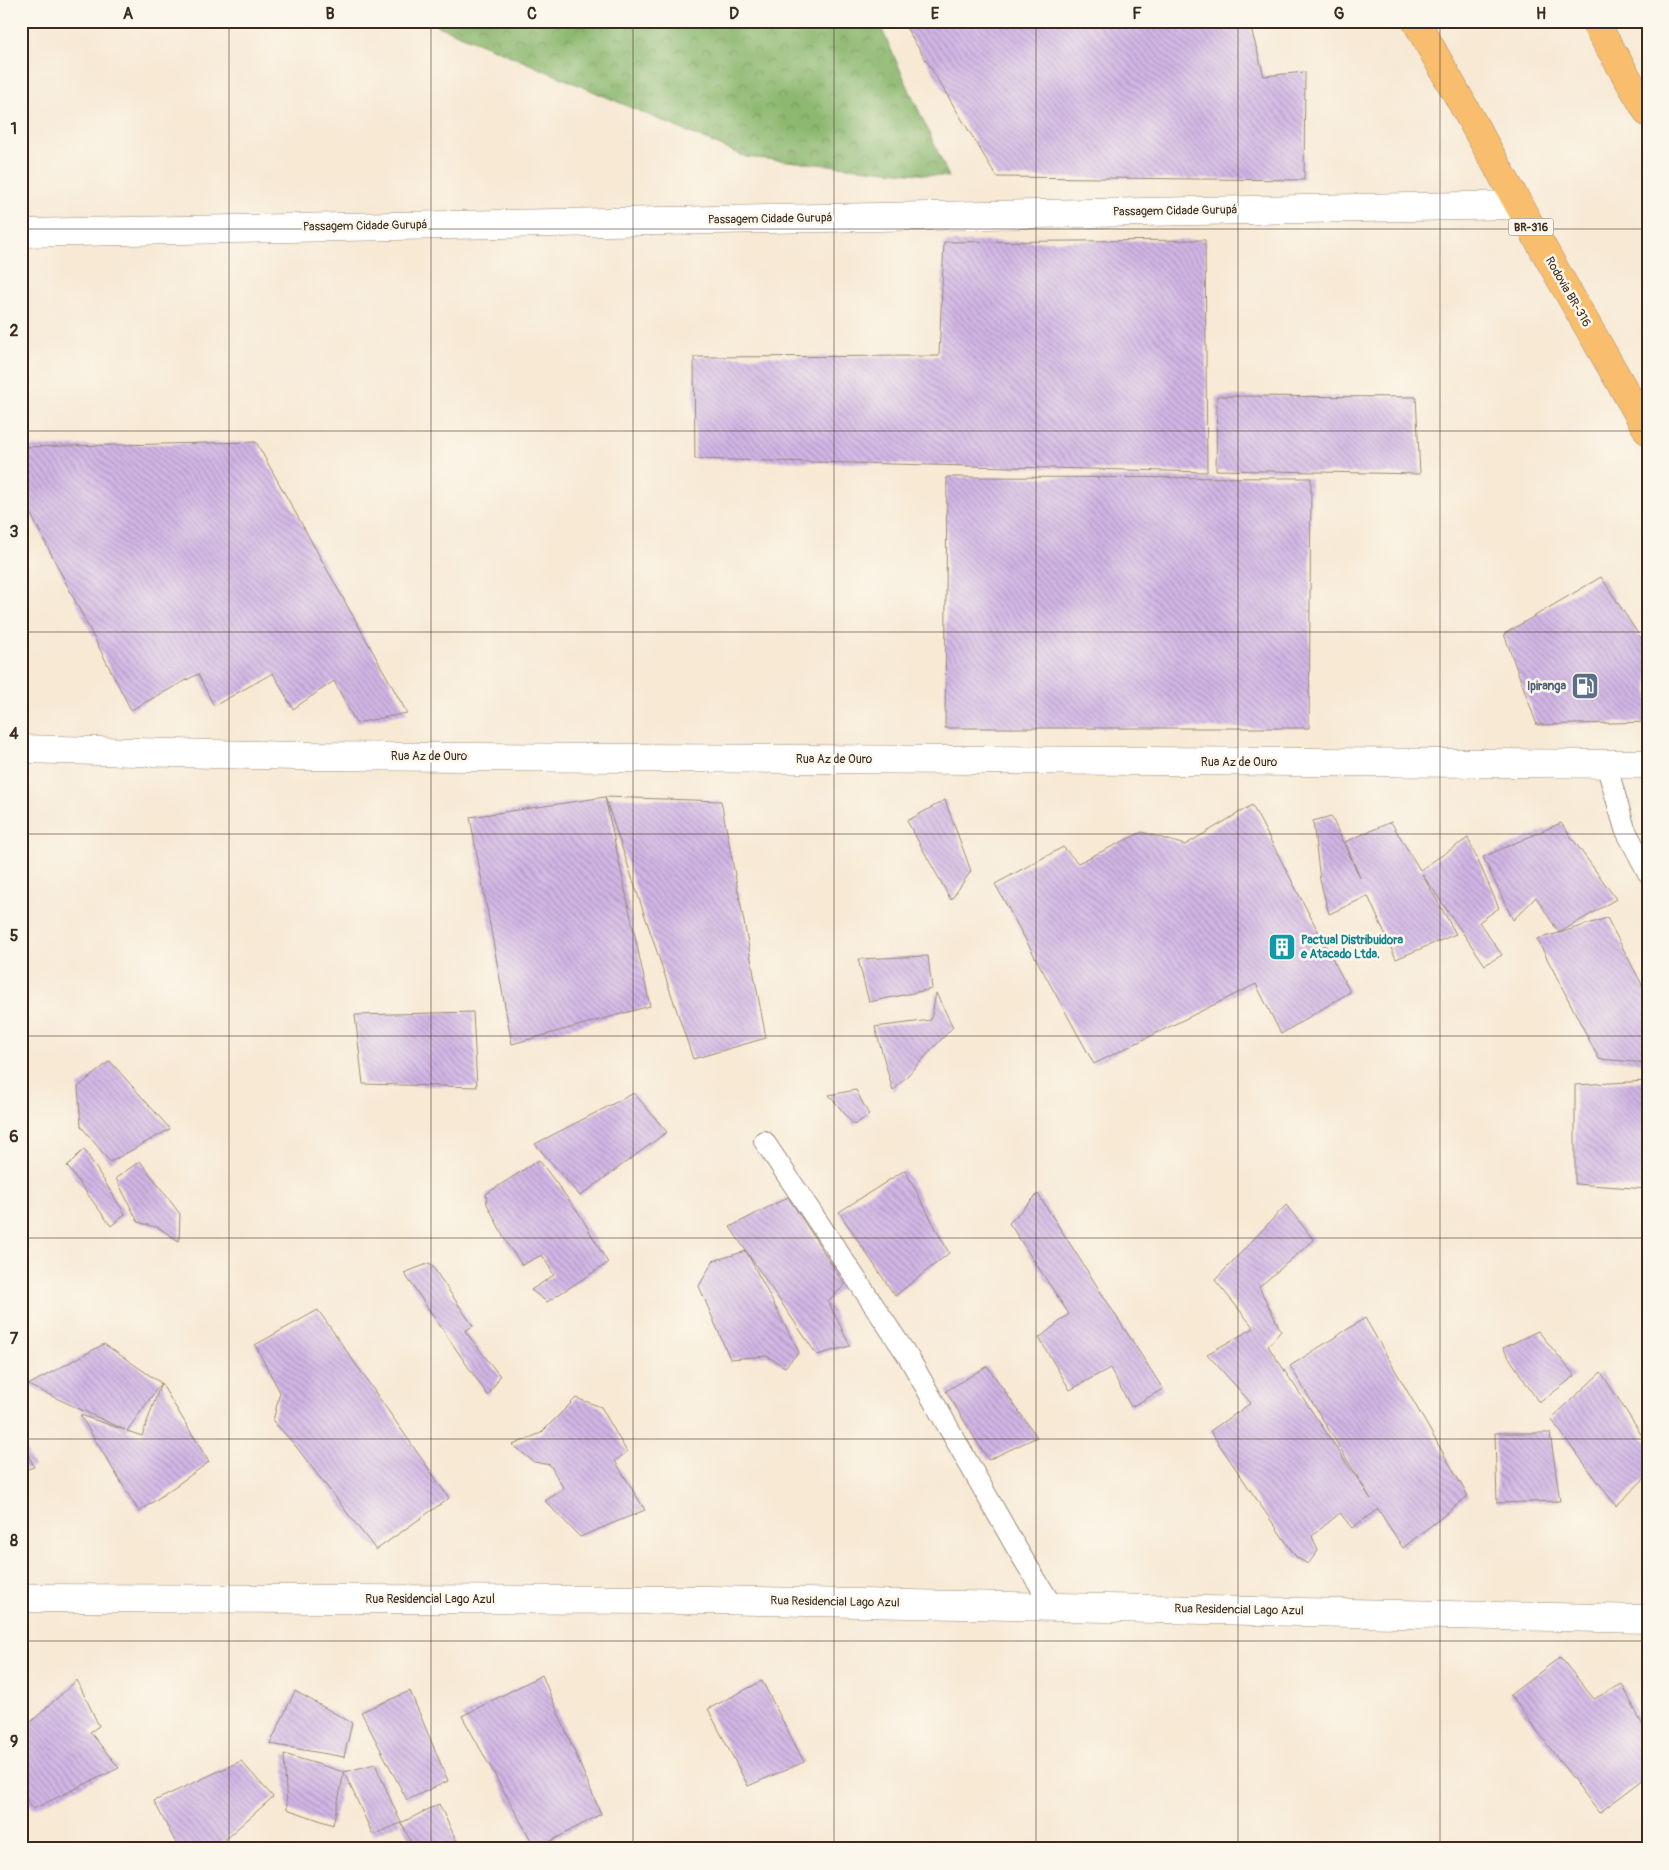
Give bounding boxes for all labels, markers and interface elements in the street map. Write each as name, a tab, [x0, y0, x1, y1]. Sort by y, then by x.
text: A	[123, 4, 134, 24]
text: B	[325, 4, 335, 24]
text: C	[527, 4, 537, 24]
text: D	[729, 4, 739, 24]
text: E	[931, 4, 940, 24]
text: F	[1132, 4, 1142, 24]
text: G	[1334, 4, 1345, 24]
text: H	[1536, 4, 1546, 24]
text: 1	[11, 119, 17, 139]
street label: Passagem Cidade Gurupá	[1113, 202, 1238, 220]
street label: Passagem Cidade Gurupá	[708, 210, 833, 228]
street label: Passagem Cidade Gurupá	[303, 217, 428, 235]
road number: BR-316	[1508, 218, 1554, 236]
street label: Rodovia BR-316	[1542, 254, 1594, 330]
text: 2	[10, 321, 19, 341]
text: 3	[10, 522, 19, 542]
fuel station icon: Ipiranga	[1570, 671, 1600, 701]
place label: Ipiranga	[1527, 679, 1566, 694]
text: 4	[9, 724, 19, 744]
street label: Rua Az de Ouro	[391, 749, 468, 764]
street label: Rua Az de Ouro	[796, 752, 873, 767]
street label: Rua Az de Ouro	[1201, 755, 1278, 770]
text: 5	[10, 926, 19, 946]
building icon: Pactual Distribuidora e Atacado Ltda.	[1267, 932, 1297, 962]
place label: Pactual Distribuidora e Atacado Ltda.	[1300, 933, 1403, 962]
text: 6	[9, 1127, 19, 1147]
text: 7	[10, 1329, 19, 1349]
text: 8	[10, 1531, 18, 1551]
street label: Rua Residencial Lago Azul	[365, 1592, 495, 1607]
street label: Rua Residencial Lago Azul	[770, 1593, 900, 1611]
street label: Rua Residencial Lago Azul	[1174, 1601, 1304, 1619]
text: 9	[10, 1732, 18, 1752]

